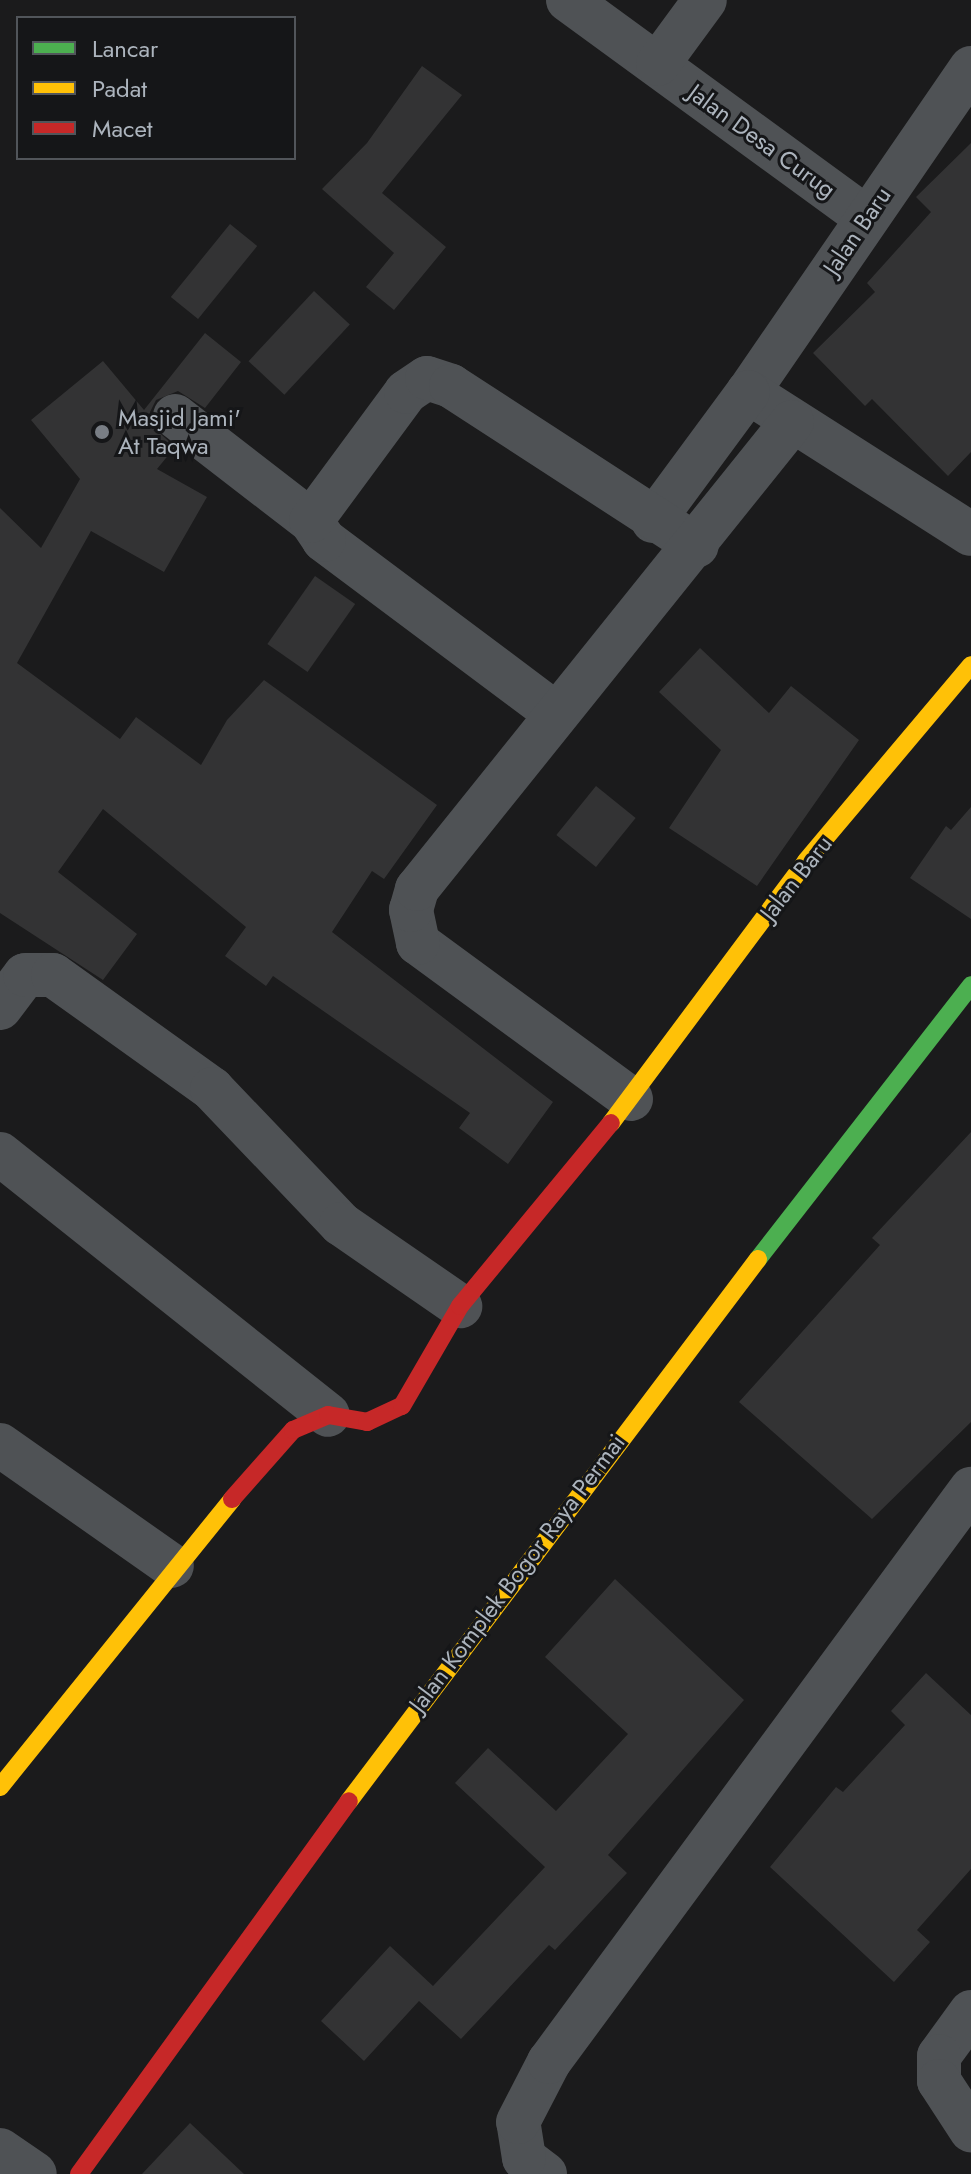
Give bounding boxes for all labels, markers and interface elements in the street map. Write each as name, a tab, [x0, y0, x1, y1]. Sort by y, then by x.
legend	[16, 16, 296, 160]
text: Lancar	[92, 31, 158, 66]
text: Padat	[92, 71, 147, 106]
street label: Jalan Desa Curug	[683, 78, 841, 204]
text: Macet	[92, 111, 153, 146]
street label: Jalan Baru	[817, 182, 897, 280]
place label: Masjid Jami' At Taqwa	[118, 404, 241, 460]
marker: Masjid Jami' At Taqwa	[93, 423, 111, 441]
street label: Jalan Baru	[754, 830, 838, 926]
street label: Jalan Komplek Bogor Raya Permai	[403, 1428, 631, 1718]

